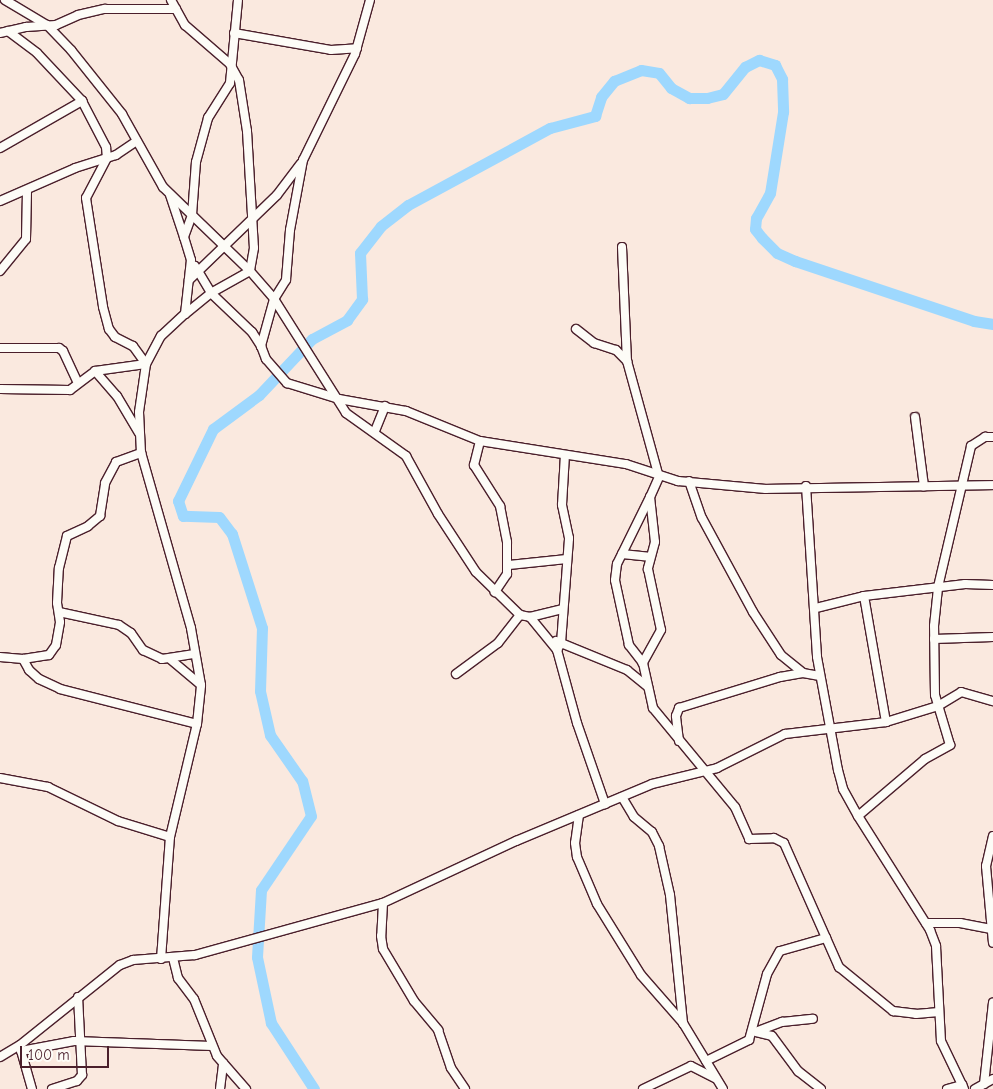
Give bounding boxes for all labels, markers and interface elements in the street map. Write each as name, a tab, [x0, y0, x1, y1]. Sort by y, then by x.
scale bar	[22, 1036, 111, 1068]
text: 100 m	[28, 1046, 70, 1064]

